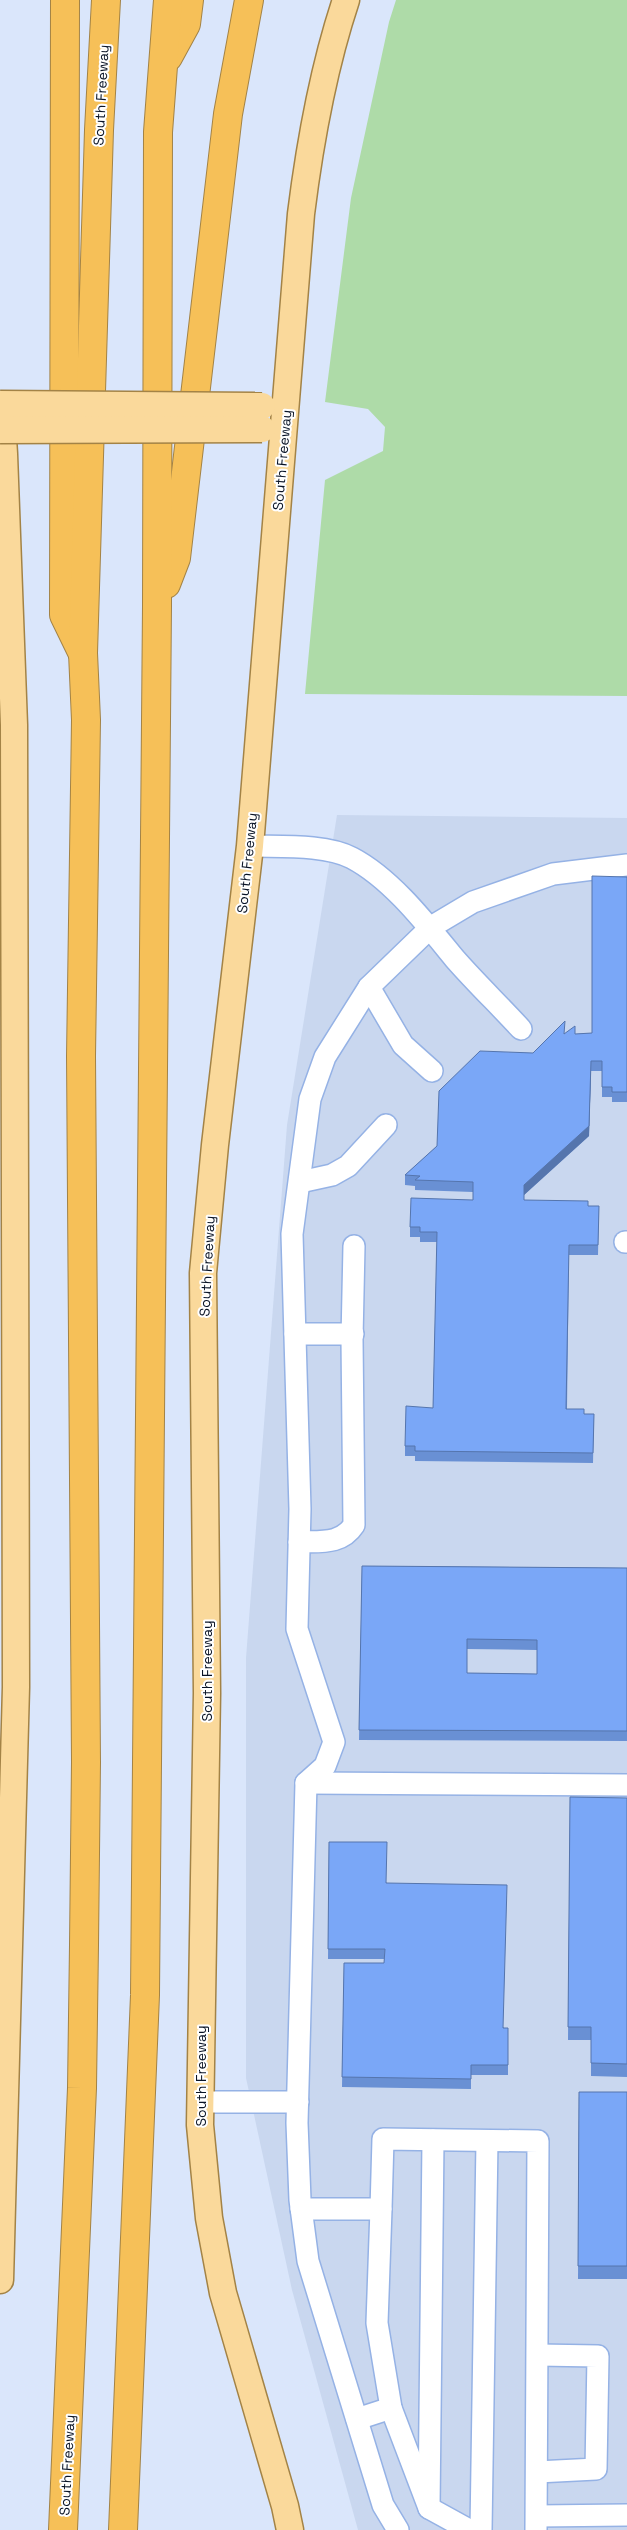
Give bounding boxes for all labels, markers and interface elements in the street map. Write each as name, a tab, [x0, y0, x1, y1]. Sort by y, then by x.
street label: South Freeway	[89, 44, 113, 146]
street label: South Freeway	[269, 409, 295, 511]
street label: South Freeway	[233, 812, 261, 914]
street label: South Freeway	[195, 1215, 219, 1317]
street label: South Freeway	[198, 1621, 216, 1721]
street label: South Freeway	[192, 2026, 210, 2126]
street label: South Freeway	[55, 2414, 79, 2516]

